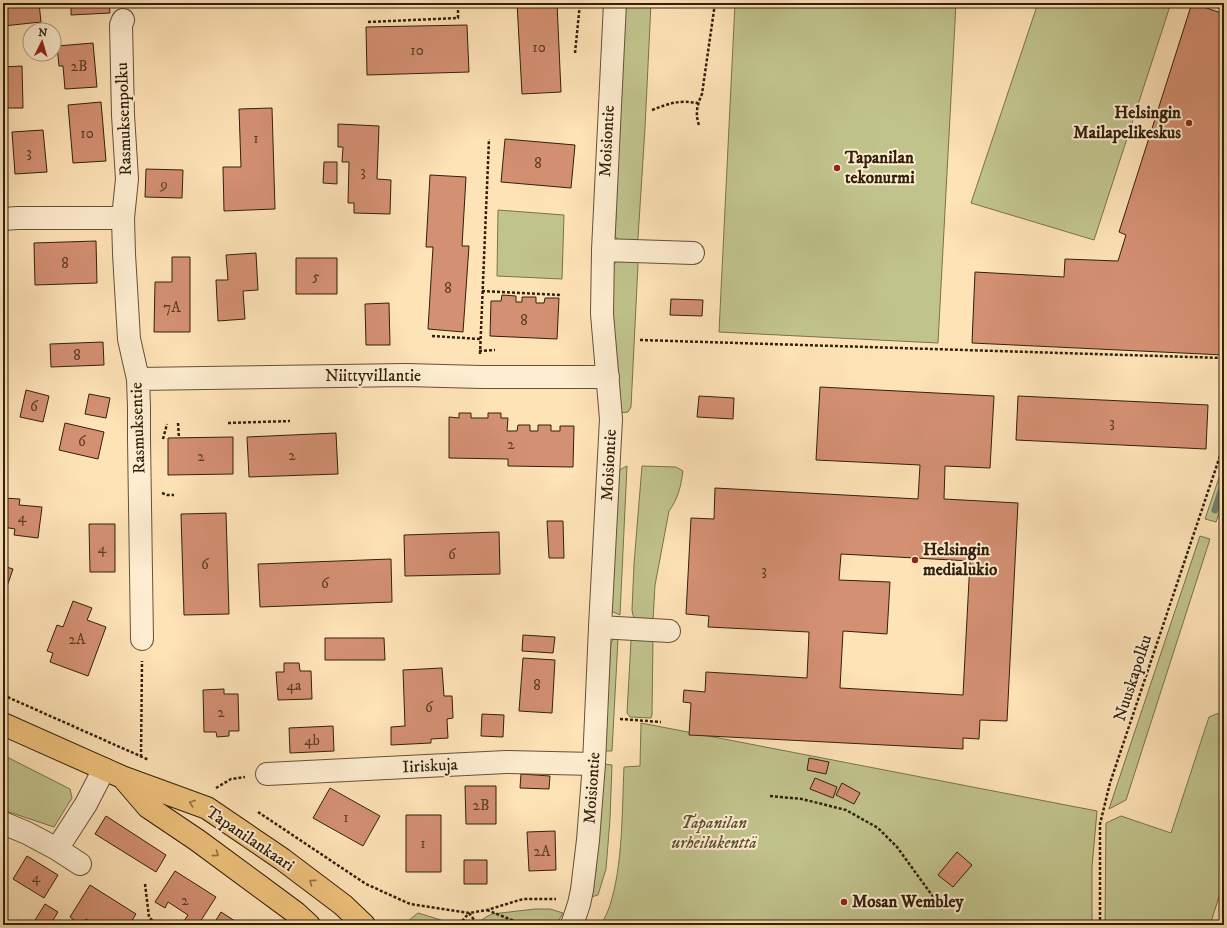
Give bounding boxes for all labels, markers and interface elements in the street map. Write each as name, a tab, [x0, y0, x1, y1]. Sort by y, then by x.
north arrow	[22, 22, 62, 62]
text: N	[38, 26, 48, 40]
house number: 10	[532, 38, 546, 57]
house number: 10	[410, 41, 424, 60]
house number: 2B	[71, 57, 87, 76]
street label: Rasmuksenpolku	[111, 62, 137, 176]
place label: Helsingin Mailapelikeskus	[1073, 102, 1181, 144]
street label: Moisiontie	[594, 105, 620, 177]
marker: Helsingin Mailapelikeskus	[1184, 118, 1194, 128]
house number: 10	[80, 124, 94, 143]
house number: 1	[253, 129, 259, 148]
house number: 3	[26, 143, 32, 162]
place label: Tapanilan tekonurmi	[844, 147, 915, 189]
house number: 8	[534, 154, 542, 173]
house number: 3	[360, 162, 366, 181]
marker: Tapanilan tekonurmi	[832, 163, 842, 173]
house number: 9	[159, 175, 168, 194]
house number: 8	[61, 254, 69, 273]
house number: 5	[312, 267, 320, 286]
house number: 8	[444, 279, 452, 298]
house number: 7A	[163, 298, 181, 317]
house number: 8	[520, 311, 528, 330]
house number: 8	[73, 346, 81, 365]
street label: Niittyvillantie	[325, 365, 421, 387]
street label: Rasmuksentie	[125, 382, 151, 474]
house number: 6	[30, 397, 39, 416]
house number: 3	[1109, 413, 1115, 432]
street label: Moisiontie	[596, 429, 622, 501]
house number: 6	[78, 432, 87, 451]
house number: 2	[507, 435, 515, 454]
house number: 2	[288, 446, 296, 465]
house number: 2	[197, 447, 205, 466]
house number: 4	[18, 508, 27, 527]
house number: 4	[98, 539, 107, 558]
place label: Helsingin medialukio	[923, 539, 997, 581]
house number: 6	[448, 545, 457, 564]
house number: 6	[201, 555, 210, 574]
marker: Helsingin medialukio	[910, 555, 920, 565]
house number: 3	[761, 561, 767, 580]
house number: 6	[321, 574, 330, 593]
house number: 2A	[69, 630, 86, 649]
street label: Nuuskapolku	[1109, 632, 1157, 724]
house number: 4a	[286, 676, 302, 695]
house number: 8	[533, 676, 541, 695]
house number: 6	[425, 698, 434, 717]
house number: 2	[217, 703, 225, 722]
house number: 4b	[304, 731, 320, 750]
street label: Moisiontie	[579, 751, 605, 825]
street label: Iiriskuja	[402, 754, 459, 778]
house number: 2B	[473, 796, 489, 815]
one-way arrow	[188, 799, 195, 807]
street label: Tapanilankaari	[201, 801, 299, 877]
house number: 1	[343, 808, 349, 827]
park label: Tapanilan urheilukenttä	[671, 812, 757, 854]
house number: 1	[420, 834, 426, 853]
house number: 2A	[534, 842, 551, 861]
one-way arrow	[212, 849, 219, 856]
house number: 4	[32, 868, 41, 887]
one-way arrow	[309, 880, 316, 887]
house number: 2	[181, 891, 189, 910]
place label: Mosan Wembley	[852, 891, 964, 913]
marker: Mosan Wembley	[839, 897, 849, 907]

